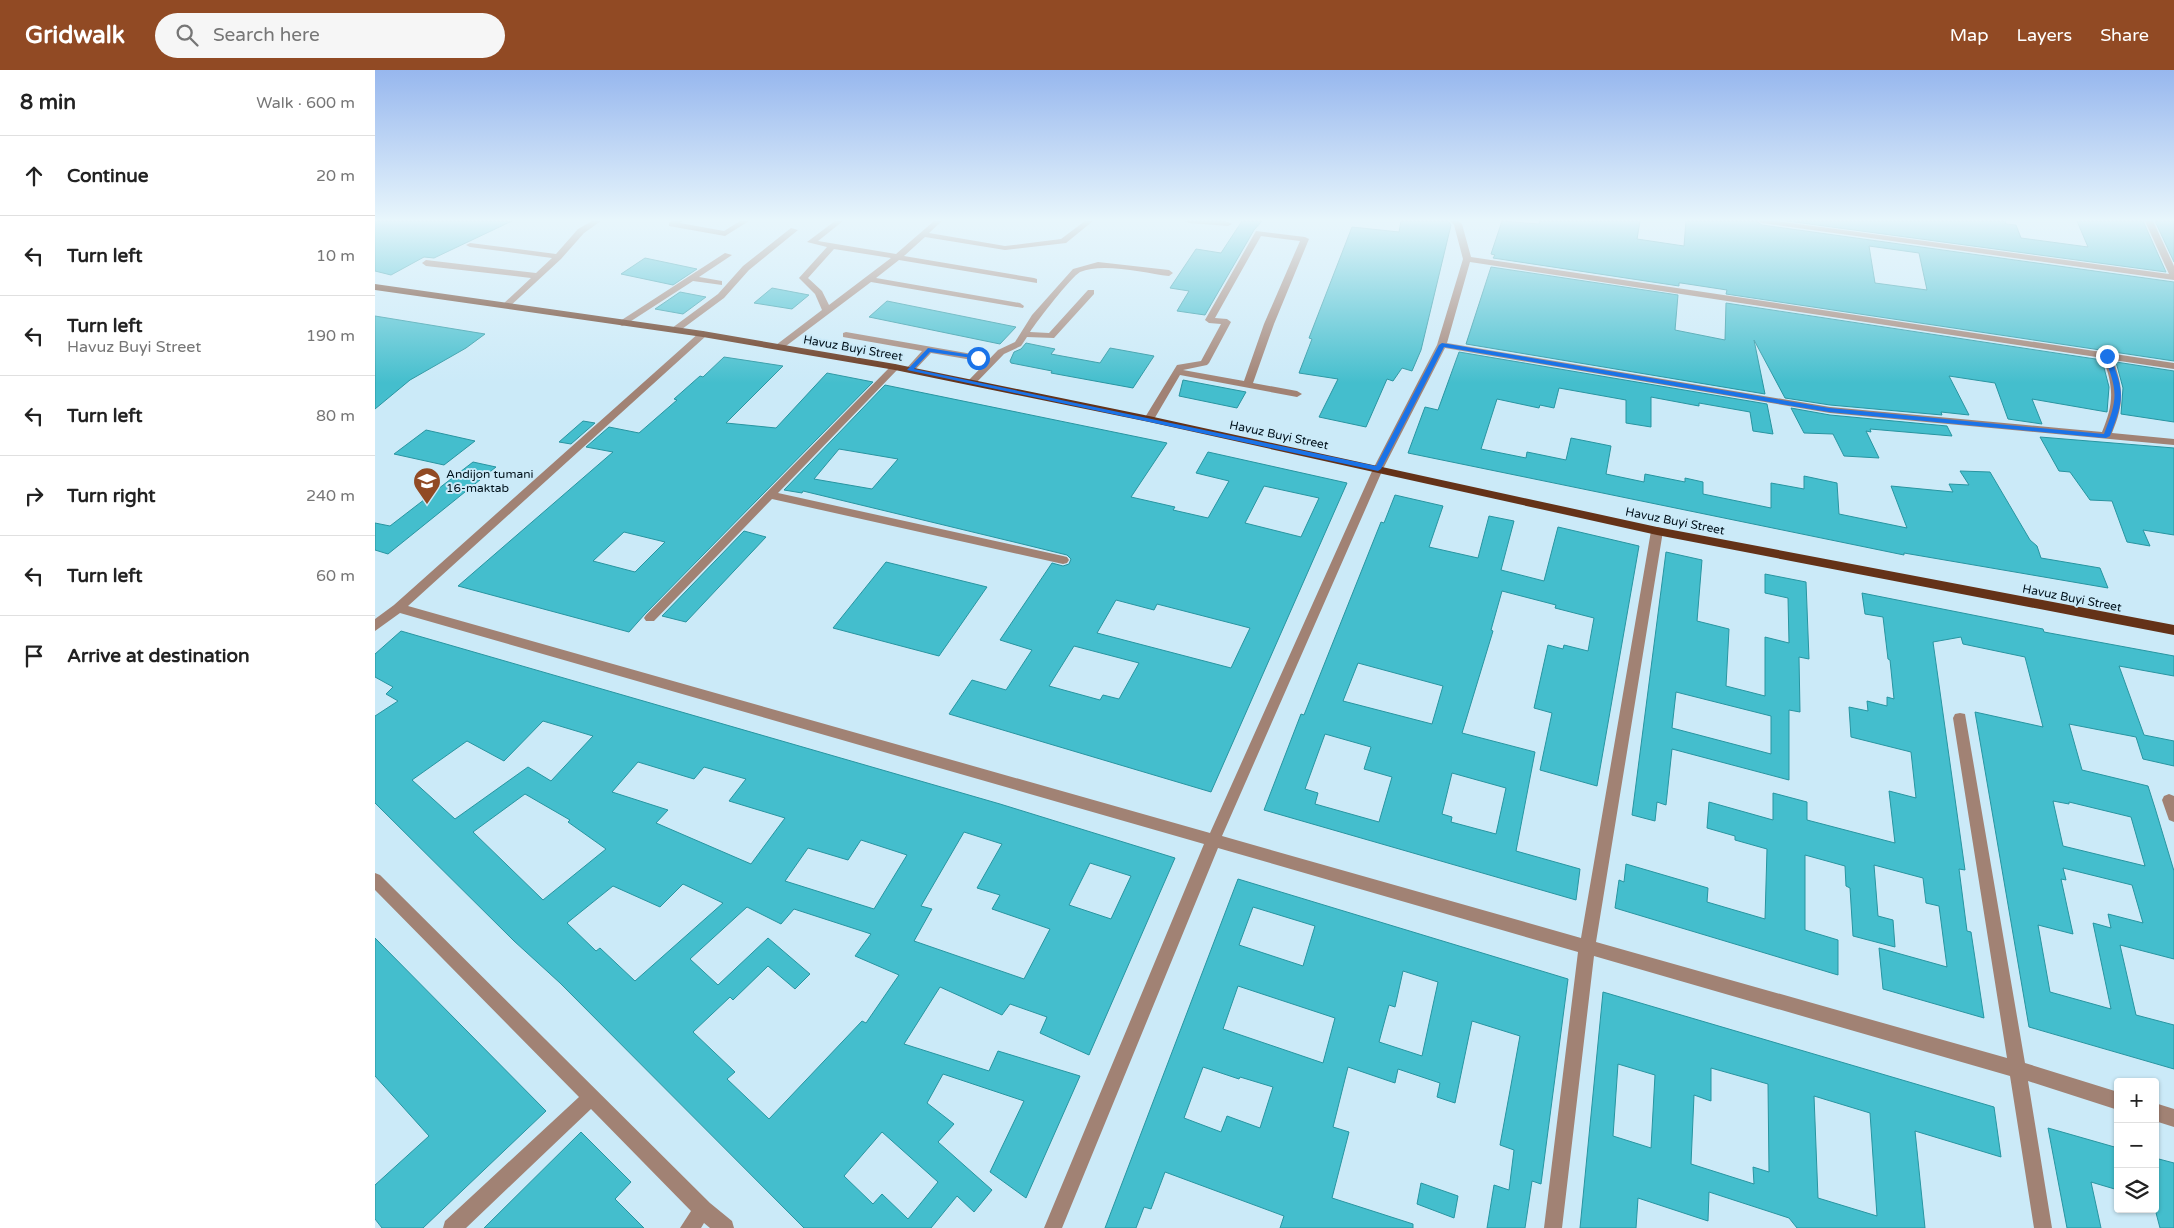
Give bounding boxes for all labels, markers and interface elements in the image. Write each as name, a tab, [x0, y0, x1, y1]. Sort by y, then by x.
search box	[155, 13, 505, 58]
text: Gridwalk	[25, 21, 125, 50]
icon: search	[173, 21, 201, 49]
text: Search here	[213, 24, 320, 46]
text: Map	[1950, 24, 1989, 46]
text: Layers	[2017, 24, 2072, 46]
text: Share	[2100, 24, 2149, 46]
text: 8 min	[20, 90, 76, 115]
text: Walk · 600 m	[256, 93, 355, 113]
icon: ahead	[20, 162, 48, 190]
text: Continue	[67, 165, 149, 187]
text: 20 m	[316, 166, 355, 186]
icon: left	[20, 242, 48, 270]
text: Turn left	[67, 245, 143, 267]
text: 10 m	[316, 246, 355, 266]
text: Turn left	[67, 315, 143, 337]
icon: left	[20, 322, 48, 350]
text: 190 m	[306, 326, 355, 346]
street label: Havuz Buyi Street	[802, 332, 904, 364]
text: Havuz Buyi Street	[67, 337, 201, 357]
route end	[2096, 345, 2119, 368]
route start	[967, 347, 990, 370]
icon: left	[20, 402, 48, 430]
text: Turn left	[67, 405, 143, 427]
text: 80 m	[316, 406, 355, 426]
street label: Havuz Buyi Street	[1228, 418, 1330, 452]
school or university icon: Andijon tumani 16-maktab	[412, 466, 442, 505]
place label: Andijon tumani 16-maktab	[446, 467, 533, 495]
icon: right	[20, 482, 48, 510]
text: Turn right	[67, 485, 155, 507]
text: 240 m	[306, 486, 355, 506]
street label: Havuz Buyi Street	[1624, 505, 1726, 538]
icon: left	[20, 562, 48, 590]
text: Turn left	[67, 565, 143, 587]
text: 60 m	[316, 566, 355, 586]
street label: Havuz Buyi Street	[2021, 582, 2123, 615]
icon: arrive	[20, 642, 48, 670]
text: Arrive at destination	[67, 645, 250, 667]
map controls	[2114, 1078, 2159, 1213]
button: +	[2114, 1078, 2159, 1123]
button: −	[2114, 1123, 2159, 1168]
button: layers	[2114, 1168, 2159, 1213]

